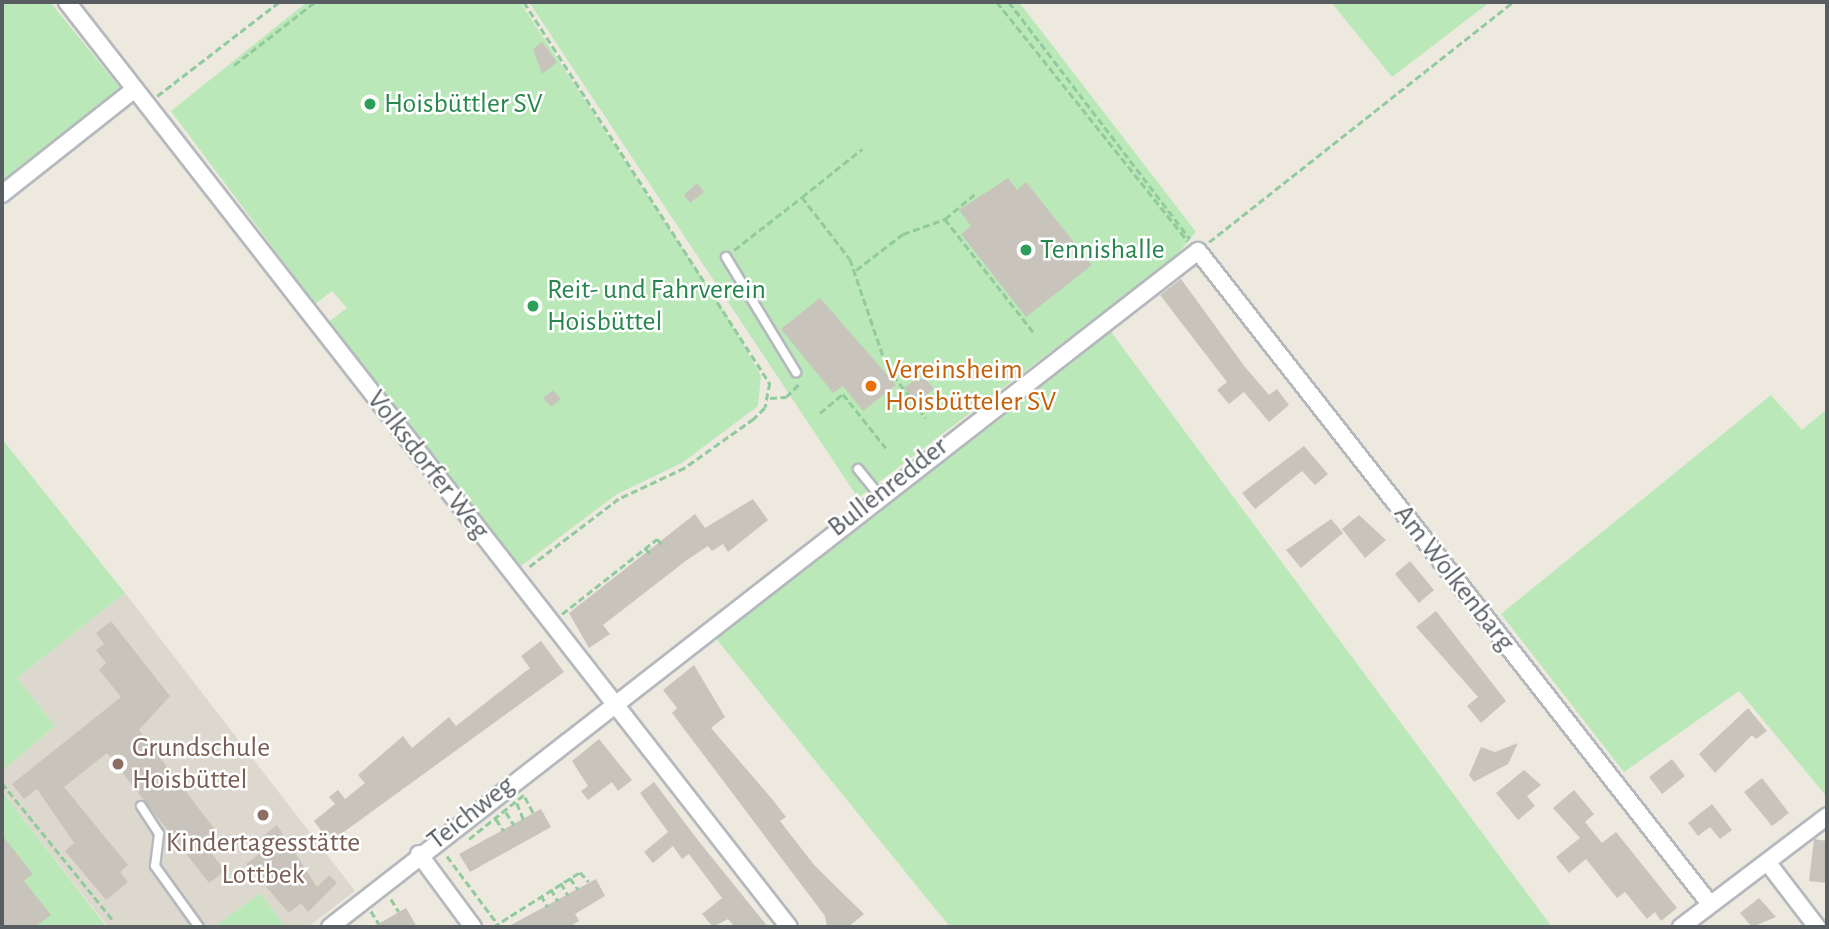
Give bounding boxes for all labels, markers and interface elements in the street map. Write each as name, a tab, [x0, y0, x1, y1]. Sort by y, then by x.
place label: Hoisbüttler SV	[384, 87, 543, 121]
marker: Hoisbüttler SV	[362, 96, 378, 112]
place label: Tennishalle	[1040, 233, 1165, 267]
marker: Tennishalle	[1018, 242, 1034, 258]
place label: Reit- und Fahrverein Hoisbüttel	[547, 273, 766, 339]
marker: Reit- und Fahrverein Hoisbüttel	[525, 298, 541, 314]
place label: Vereinsheim Hoisbütteler SV	[885, 353, 1056, 419]
marker: Vereinsheim Hoisbütteler SV	[863, 378, 879, 394]
street label: Volksdorfer Weg	[359, 384, 497, 546]
street label: Bullenredder	[821, 430, 955, 544]
street label: Am Wolkenbarg	[1386, 498, 1522, 658]
place label: Grundschule Hoisbüttel	[132, 731, 270, 797]
marker: Grundschule Hoisbüttel	[110, 756, 126, 772]
street label: Teichweg	[421, 769, 521, 857]
marker: Kindertagesstätte Lottbek	[255, 807, 271, 823]
place label: Kindertagesstätte Lottbek	[166, 826, 360, 892]

